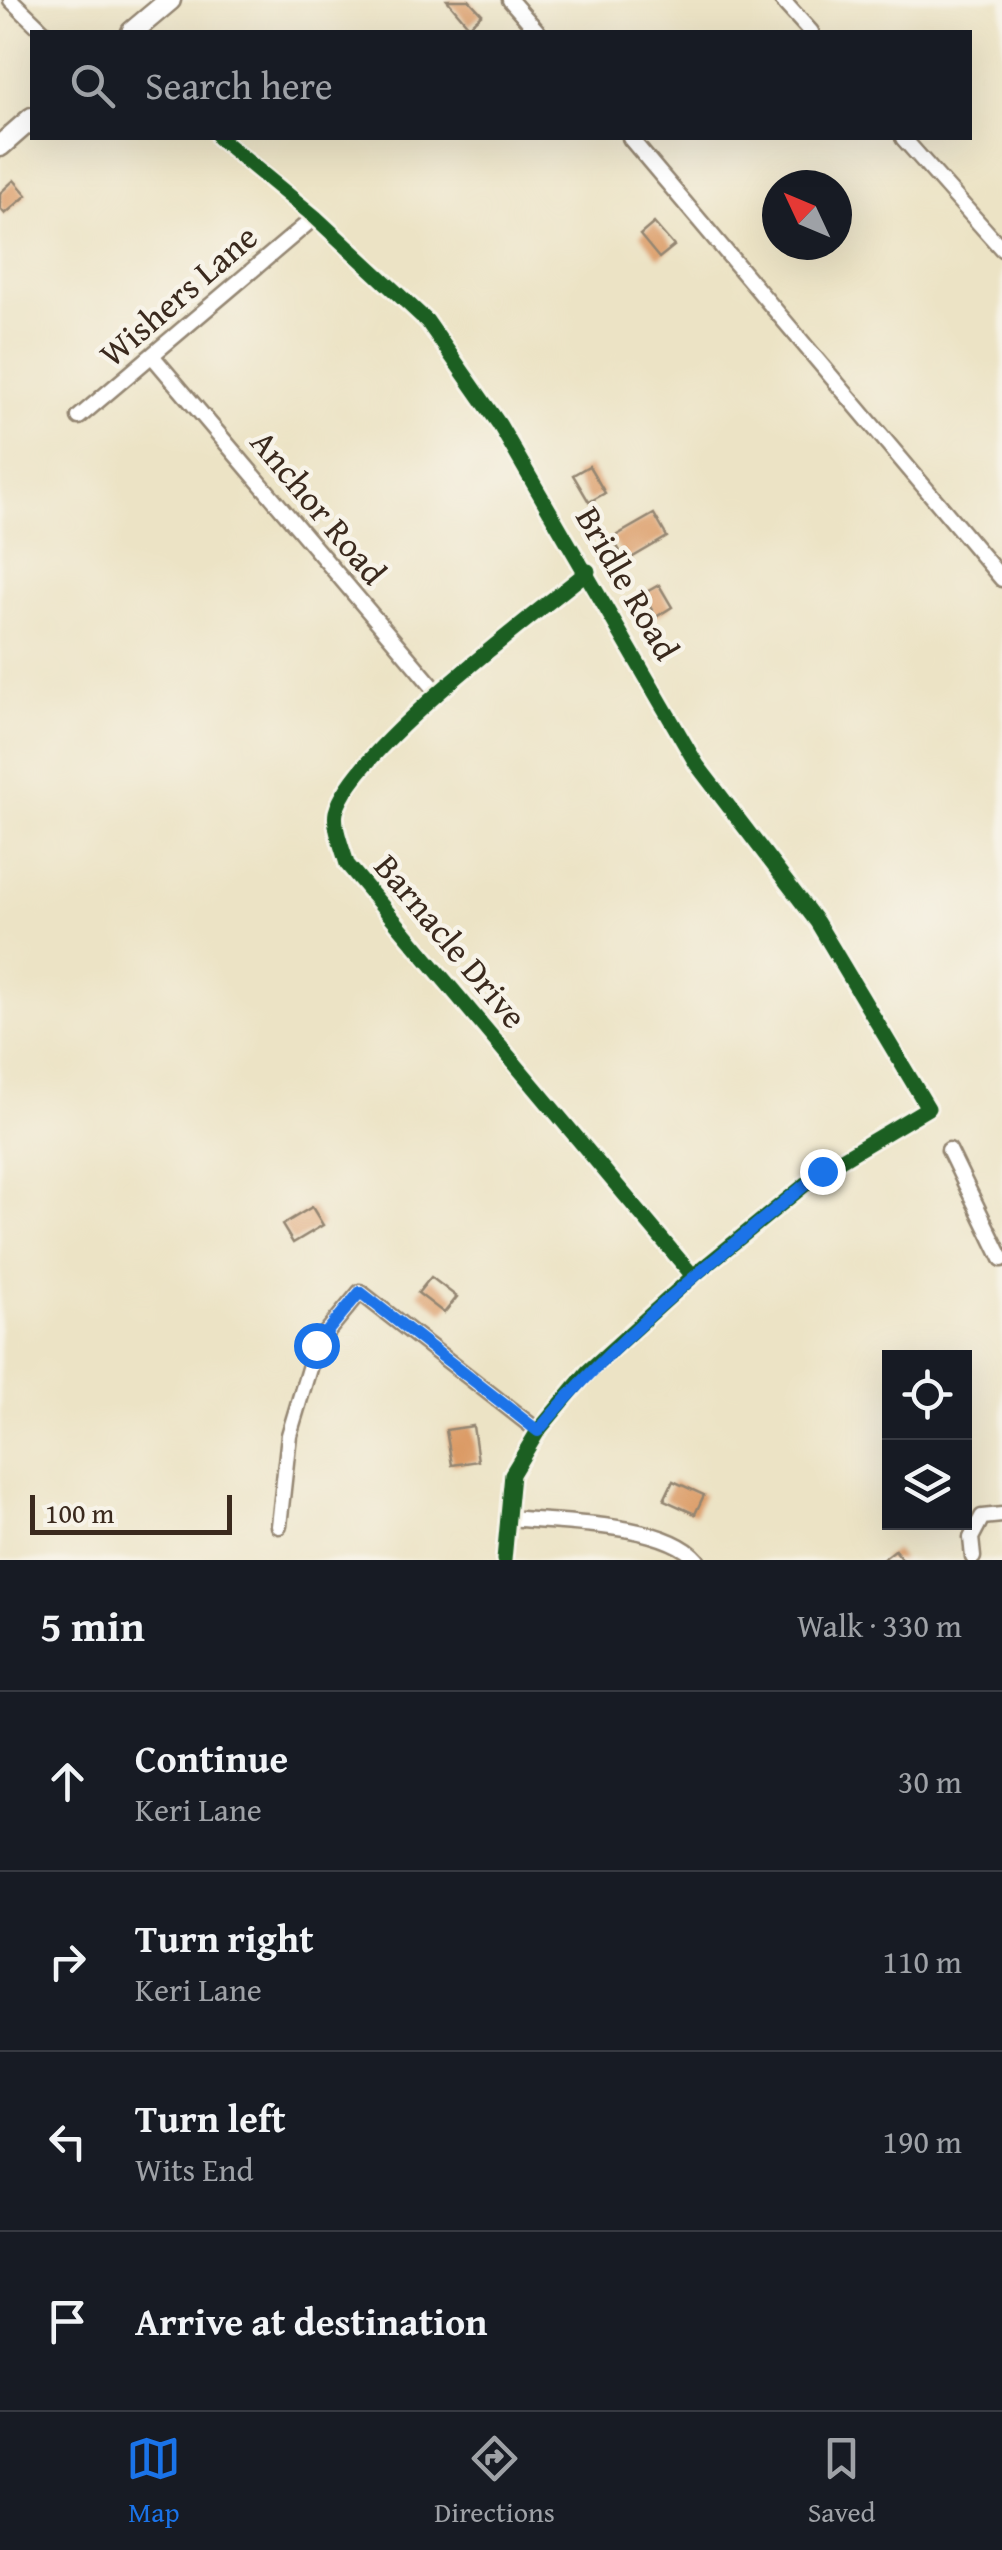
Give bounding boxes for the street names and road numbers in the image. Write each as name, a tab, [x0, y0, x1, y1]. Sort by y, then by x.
street label: Wishers Lane	[88, 212, 268, 378]
street label: Anchor Road	[239, 418, 399, 596]
street label: Bridle Road	[563, 497, 693, 670]
street label: Barnacle Drive	[363, 842, 539, 1040]

